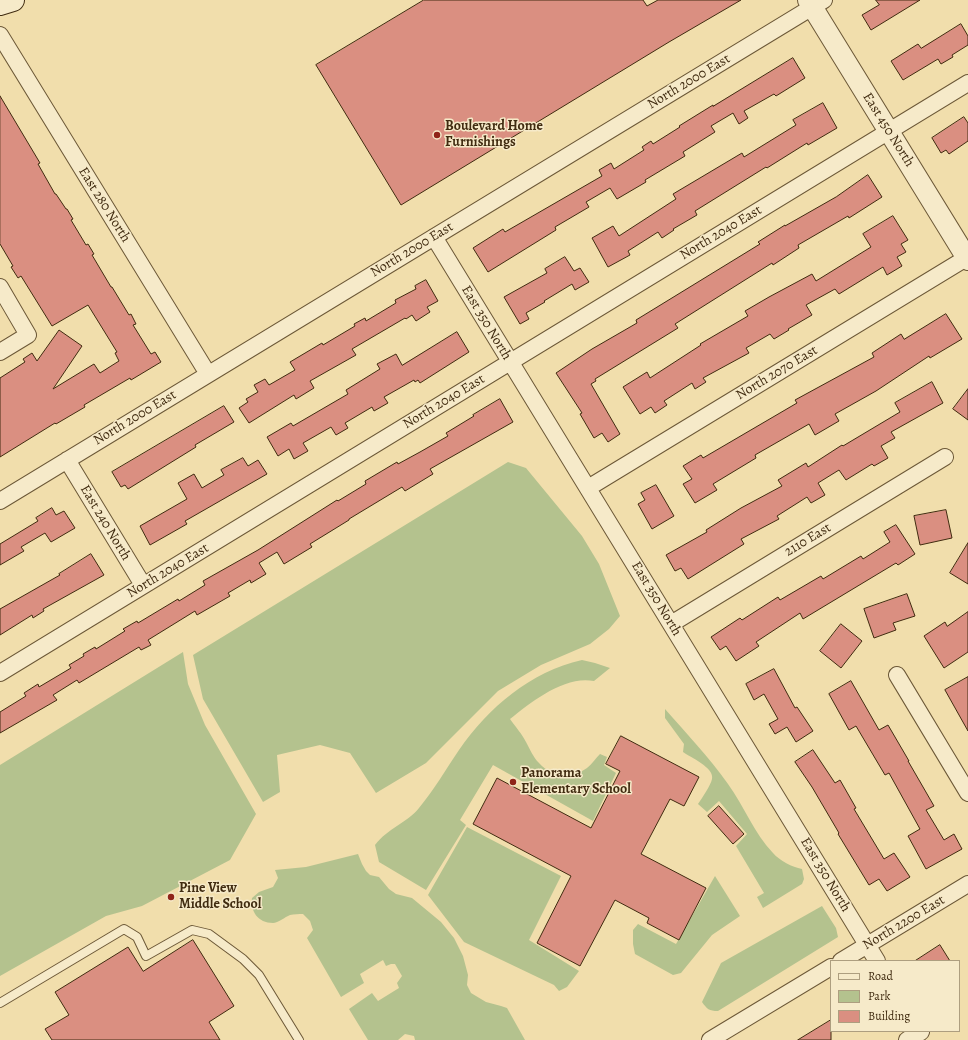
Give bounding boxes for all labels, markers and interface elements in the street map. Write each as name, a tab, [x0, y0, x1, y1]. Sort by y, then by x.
street label: North 2000 East	[645, 51, 733, 113]
street label: East 450 North	[859, 90, 917, 170]
place label: Boulevard Home Furnishings	[445, 119, 543, 152]
marker: Boulevard Home Furnishings	[432, 130, 442, 140]
street label: East 280 North	[74, 164, 134, 246]
street label: North 2040 East	[677, 202, 765, 264]
street label: North 2000 East	[368, 219, 456, 281]
street label: East 350 North	[457, 283, 515, 363]
street label: North 2070 East	[733, 342, 821, 404]
street label: North 2040 East	[400, 371, 488, 433]
street label: North 2000 East	[91, 387, 179, 449]
street label: East 240 North	[76, 482, 134, 564]
street label: 2110 East	[782, 520, 834, 560]
street label: North 2040 East	[124, 540, 212, 602]
street label: East 350 North	[627, 559, 685, 639]
place label: Panorama Elementary School	[521, 766, 631, 798]
marker: Panorama Elementary School	[508, 777, 518, 787]
street label: East 350 North	[796, 835, 854, 915]
place label: Pine View Middle School	[179, 881, 261, 914]
marker: Pine View Middle School	[166, 892, 176, 902]
street label: North 2200 East	[860, 892, 948, 954]
legend	[830, 960, 960, 1032]
text: Road	[868, 968, 893, 984]
text: Park	[868, 988, 891, 1004]
text: Building	[868, 1008, 910, 1024]

